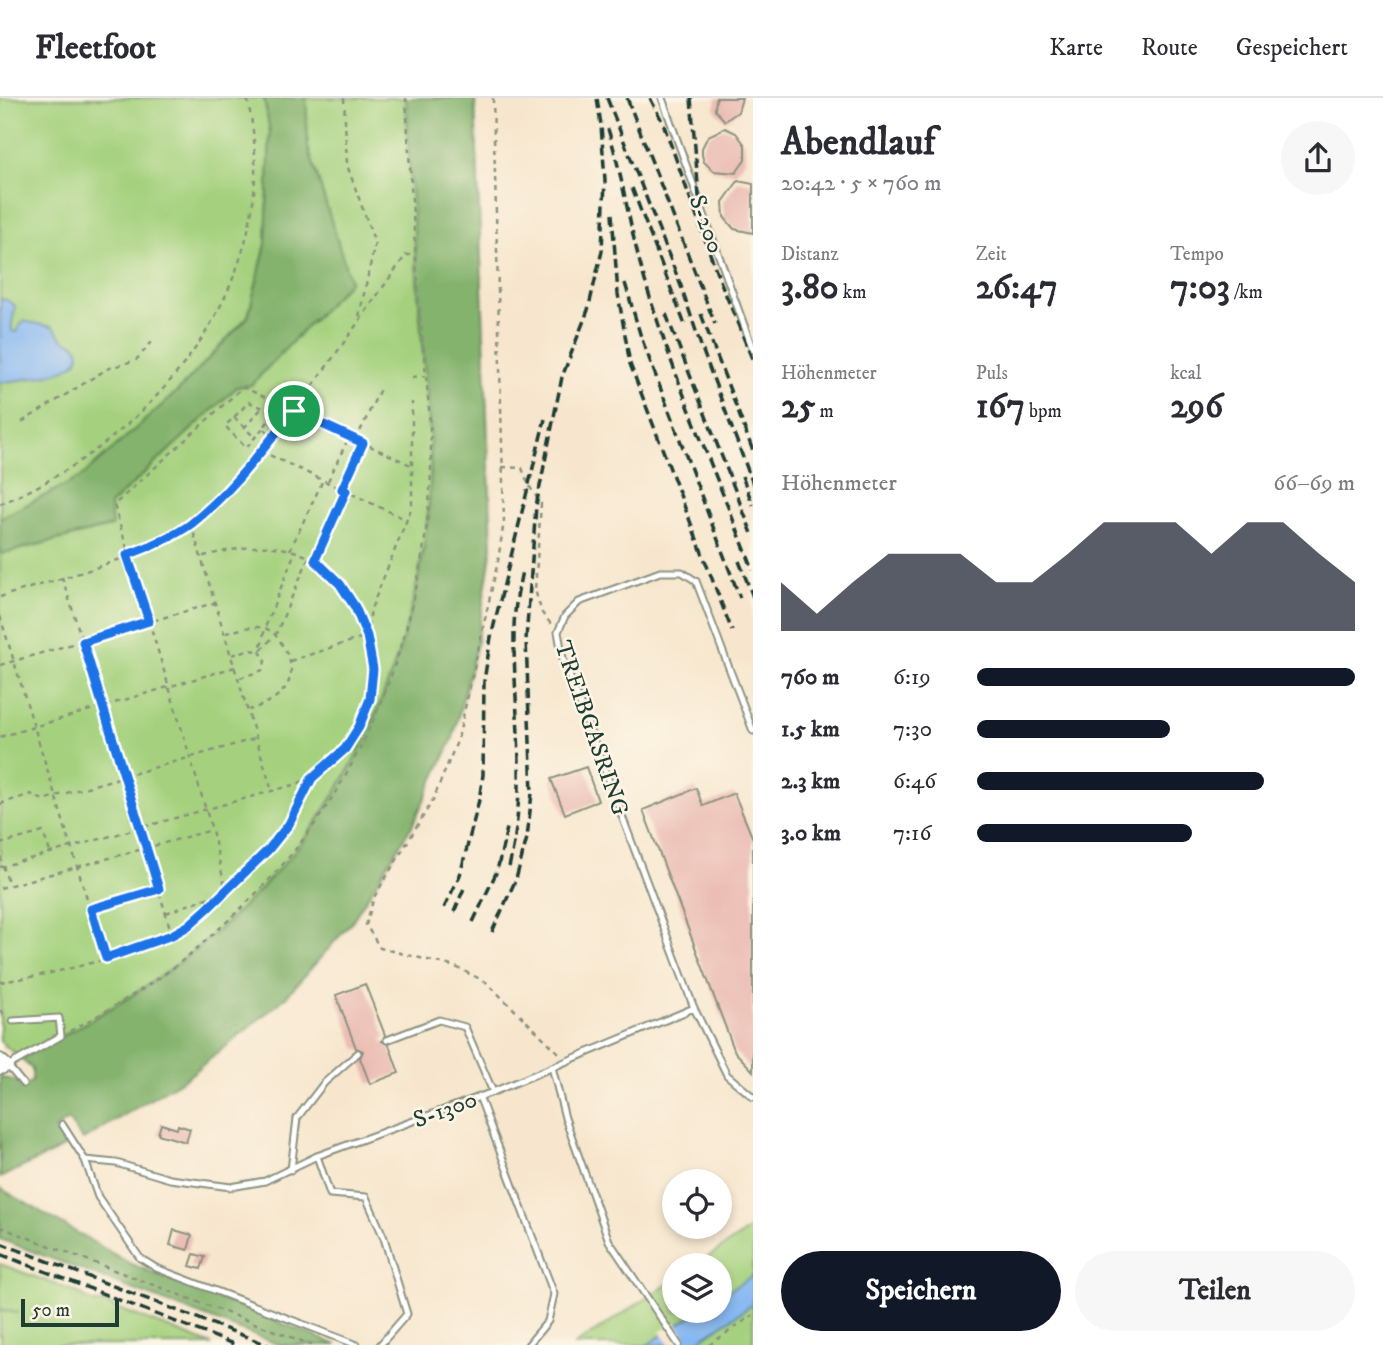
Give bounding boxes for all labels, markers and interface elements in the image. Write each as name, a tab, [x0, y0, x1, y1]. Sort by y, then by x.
text: Fleetfoot	[35, 28, 156, 69]
text: Karte	[1049, 33, 1103, 63]
text: Route	[1141, 33, 1198, 63]
text: Gespeichert	[1236, 33, 1348, 63]
text: Abendlauf	[781, 119, 935, 167]
button: share	[1281, 121, 1355, 195]
text: 20:42 · 5 × 760 m	[781, 169, 941, 198]
street label: S-200	[682, 191, 730, 258]
text: Distanz	[781, 243, 839, 266]
text: Zeit	[976, 243, 1007, 266]
text: Tempo	[1170, 243, 1224, 266]
text: 3.80	[781, 266, 839, 310]
text: 26:47	[976, 266, 1058, 310]
text: 7:03	[1170, 266, 1230, 310]
text: km	[839, 281, 866, 304]
text: /km	[1230, 281, 1263, 304]
text: Höhenmeter	[781, 362, 877, 385]
text: Puls	[976, 362, 1008, 385]
text: kcal	[1170, 362, 1202, 385]
pin	[264, 381, 324, 441]
text: 25	[781, 385, 815, 429]
text: 167	[976, 385, 1025, 429]
text: 296	[1170, 385, 1223, 429]
icon: arrive	[275, 392, 313, 430]
text: m	[815, 400, 834, 423]
text: bpm	[1025, 400, 1062, 423]
text: Höhenmeter	[781, 469, 897, 498]
text: 66–69 m	[1273, 469, 1355, 498]
street label: TREIBGASRING	[547, 637, 635, 820]
text: 760 m	[781, 663, 840, 692]
text: 6:19	[893, 663, 931, 692]
text: 1.5 km	[781, 715, 840, 744]
text: 7:30	[893, 715, 932, 744]
text: 2.3 km	[781, 767, 840, 796]
text: 6:46	[893, 767, 936, 796]
text: 3.0 km	[781, 819, 841, 848]
text: 7:16	[893, 819, 931, 848]
street label: S-1300	[409, 1085, 481, 1135]
map controls	[662, 1169, 732, 1323]
button: locate	[662, 1169, 732, 1239]
button: Speichern	[781, 1251, 1061, 1331]
button: Teilen	[1075, 1251, 1355, 1331]
button: layers	[662, 1253, 732, 1323]
scale bar	[21, 1296, 119, 1328]
text: 50 m	[32, 1299, 70, 1322]

